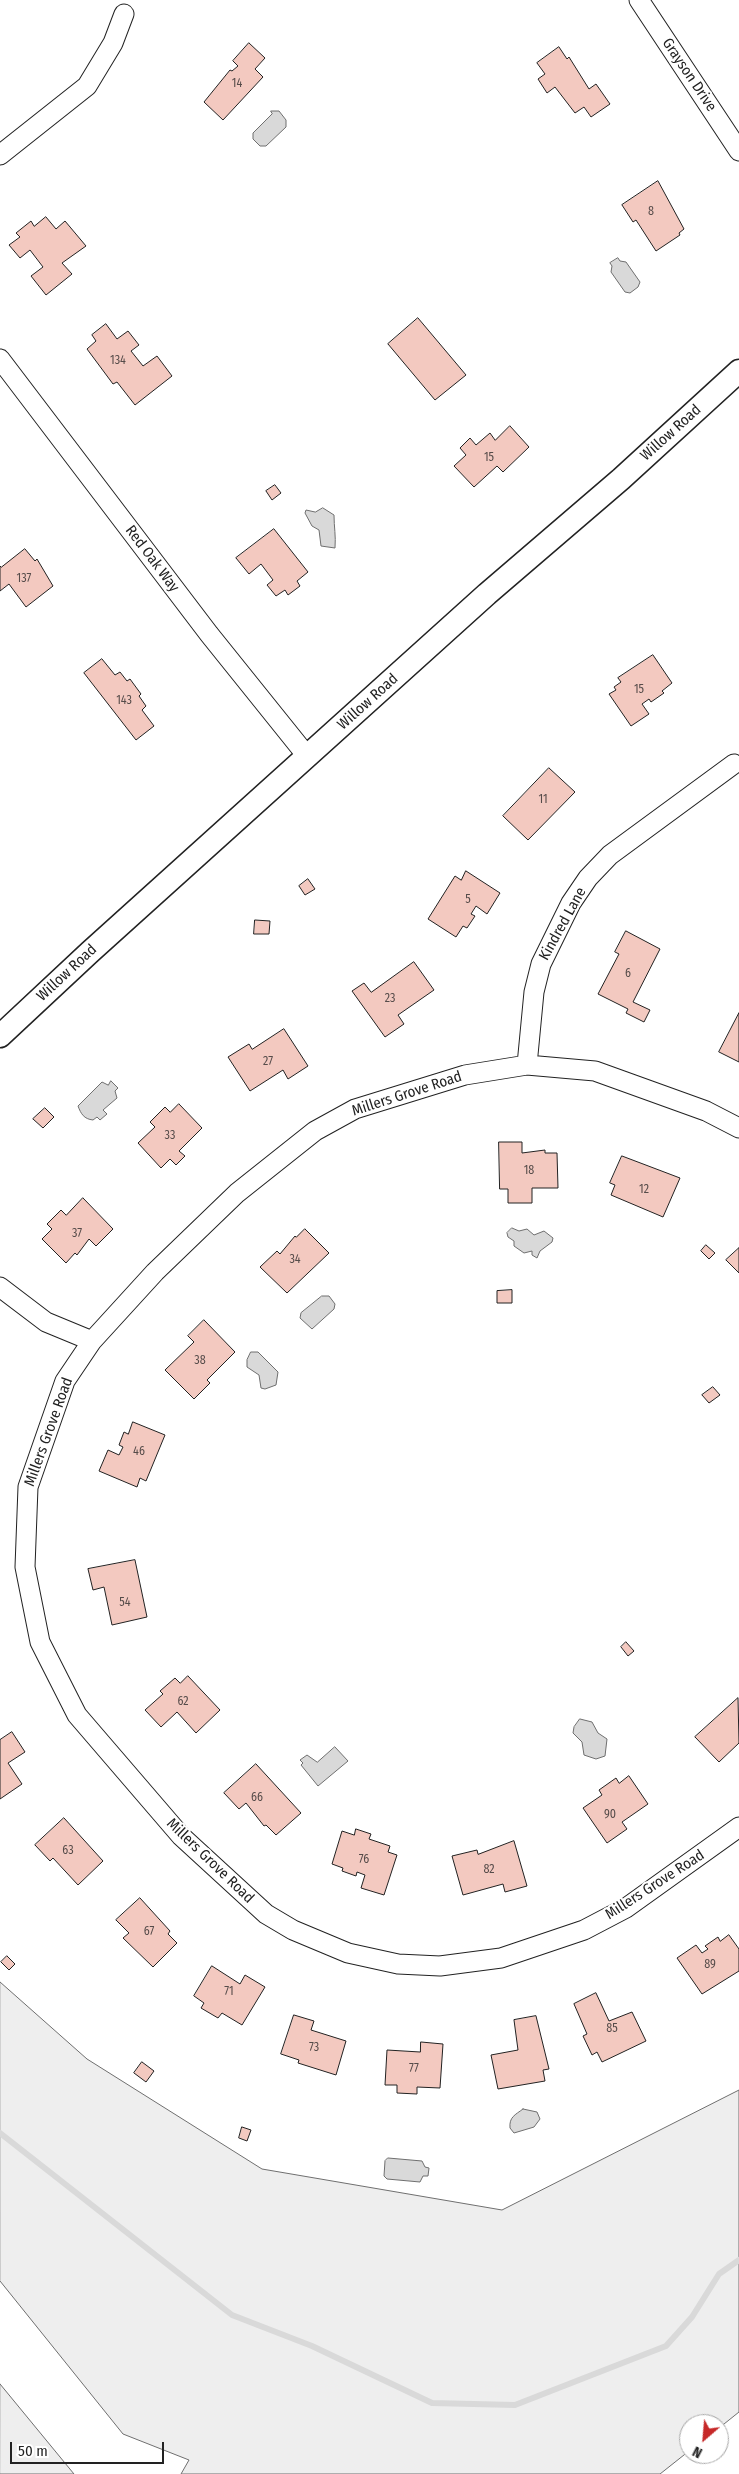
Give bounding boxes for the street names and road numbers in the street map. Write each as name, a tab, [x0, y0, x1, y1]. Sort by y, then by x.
street label: Grayson Drive	[658, 35, 720, 115]
street label: Willow Road	[637, 401, 705, 465]
street label: Red Oak Way	[121, 522, 183, 596]
street label: Willow Road	[334, 670, 402, 734]
street label: Kindred Lane	[536, 884, 590, 964]
street label: Willow Road	[33, 941, 101, 1005]
street label: Millers Grove Road	[350, 1068, 464, 1120]
street label: Millers Grove Road	[21, 1375, 77, 1489]
street label: Millers Grove Road	[163, 1815, 257, 1907]
street label: Millers Grove Road	[602, 1846, 708, 1924]

